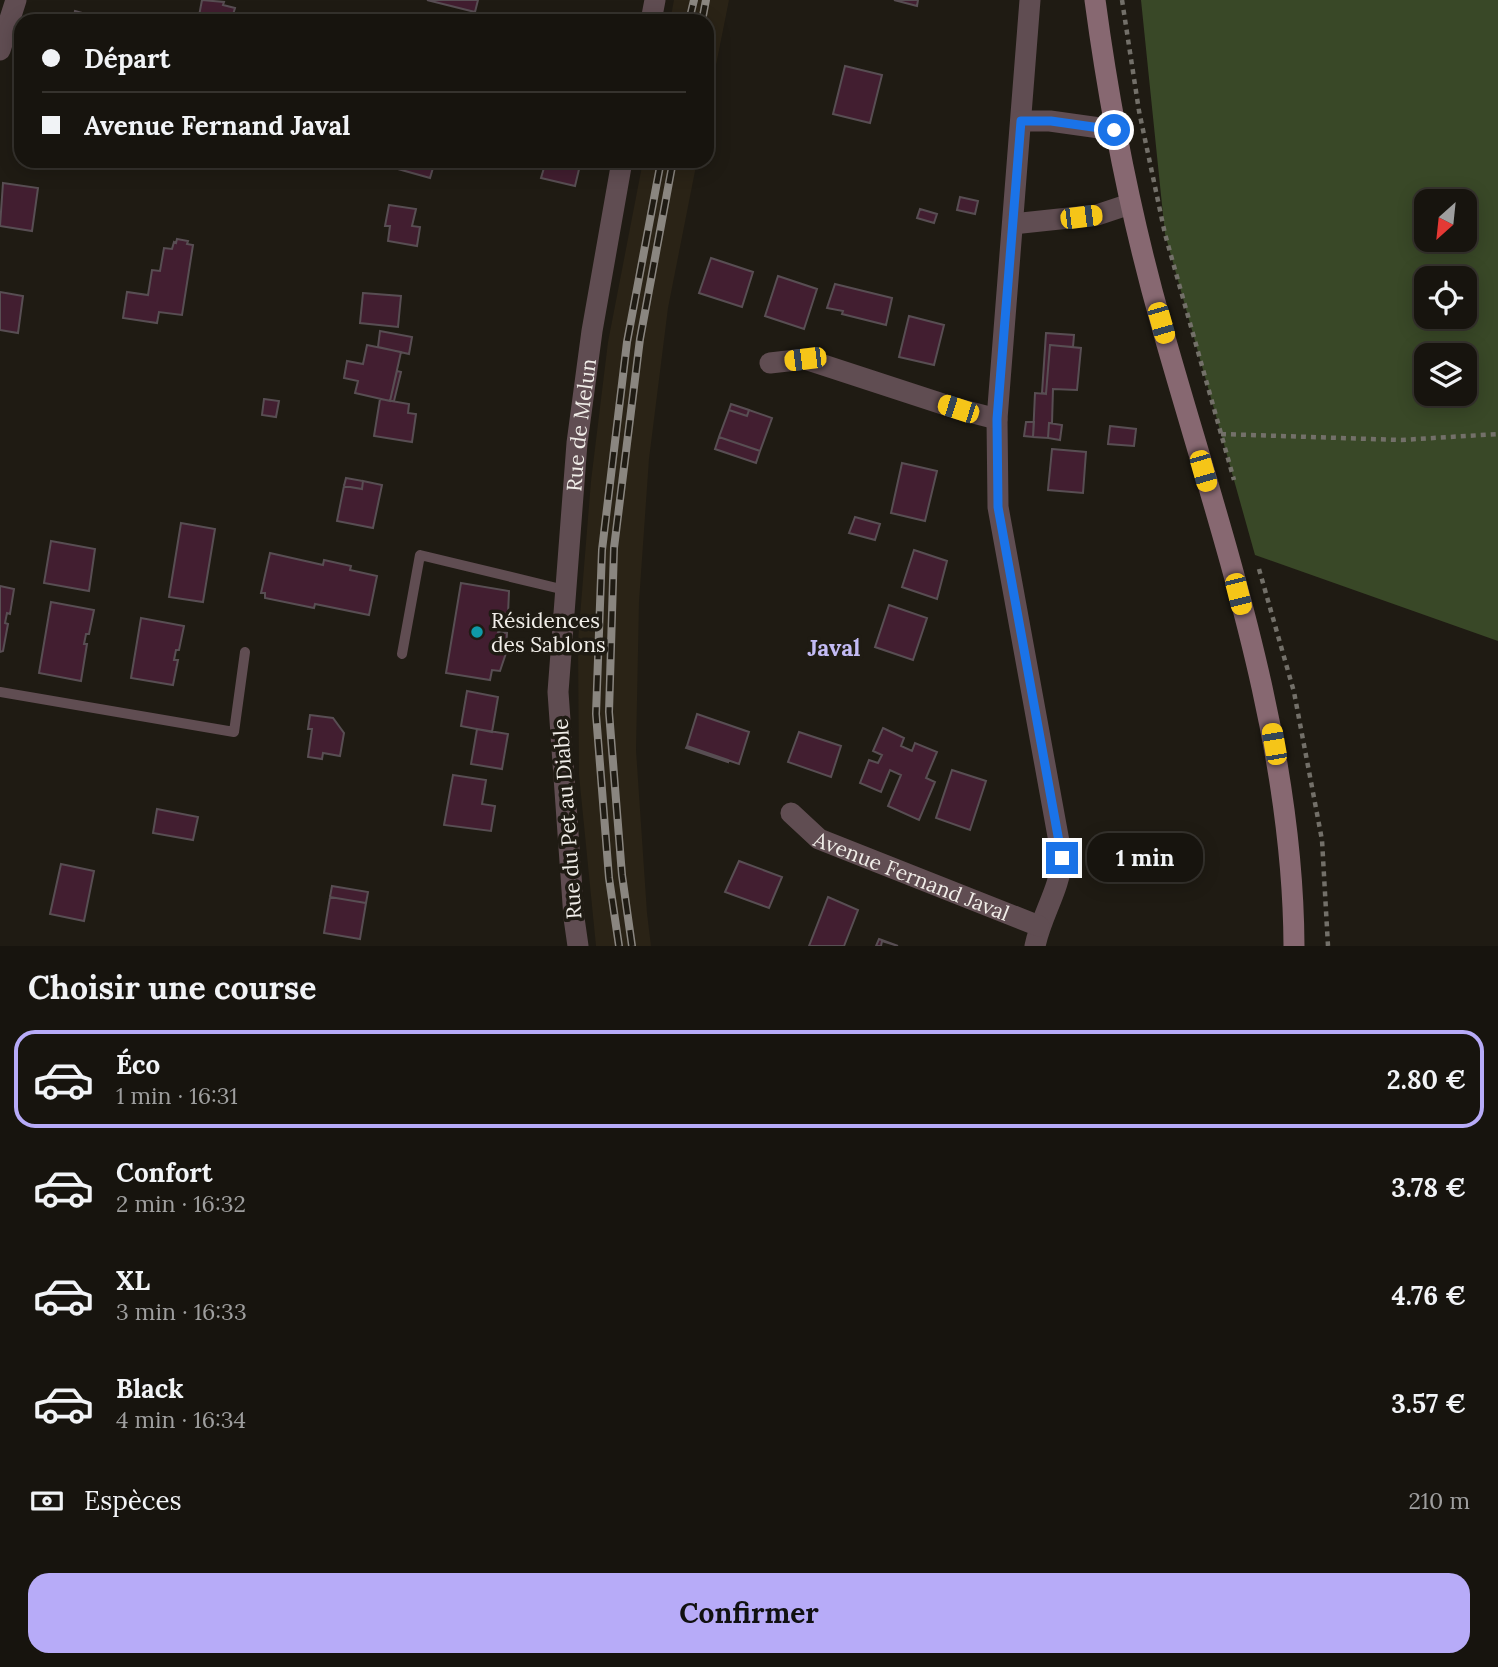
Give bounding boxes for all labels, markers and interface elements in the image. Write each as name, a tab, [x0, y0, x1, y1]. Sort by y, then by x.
text: Départ	[84, 42, 170, 75]
text: Avenue Fernand Javal	[84, 109, 350, 142]
route start	[1098, 114, 1130, 146]
north arrow	[1414, 189, 1477, 252]
map controls	[1414, 189, 1477, 406]
car	[1059, 204, 1104, 230]
button: locate	[1414, 266, 1477, 329]
car	[1146, 300, 1177, 346]
button: layers	[1414, 343, 1477, 406]
car	[783, 346, 828, 372]
street label: Rue de Melun	[560, 356, 602, 492]
car	[935, 393, 982, 425]
car	[1188, 448, 1219, 494]
car	[1223, 571, 1254, 617]
place label: Résidences des Sablons	[491, 607, 606, 658]
marker: Résidences des Sablons	[469, 624, 485, 640]
district label: Javal	[808, 633, 860, 662]
street label: Rue du Pet au Diable	[547, 718, 587, 920]
car	[1261, 721, 1288, 767]
street label: Avenue Fernand Javal	[809, 825, 1014, 927]
callout: 1 min	[1086, 834, 1202, 882]
route end	[1046, 842, 1078, 874]
text: 1 min	[1116, 843, 1174, 872]
text: Choisir une course	[28, 967, 316, 1008]
icon: car	[32, 1048, 95, 1111]
text: Éco	[116, 1048, 160, 1081]
text: 2.80 €	[1387, 1063, 1466, 1096]
text: 1 min · 16:31	[116, 1081, 238, 1110]
icon: car	[32, 1156, 95, 1219]
text: Confort	[116, 1156, 213, 1189]
text: 3.78 €	[1391, 1171, 1466, 1204]
text: 2 min · 16:32	[116, 1189, 246, 1218]
icon: car	[32, 1264, 95, 1327]
text: XL	[116, 1264, 150, 1297]
text: 4.76 €	[1391, 1279, 1466, 1312]
text: 3 min · 16:33	[116, 1297, 247, 1326]
icon: car	[32, 1372, 95, 1435]
text: Black	[116, 1372, 184, 1405]
text: 3.57 €	[1391, 1387, 1466, 1420]
text: 4 min · 16:34	[116, 1405, 246, 1434]
icon: cash	[28, 1482, 66, 1520]
text: Espèces	[84, 1484, 182, 1517]
text: 210 m	[1408, 1486, 1470, 1515]
button: Confirmer	[28, 1573, 1470, 1653]

